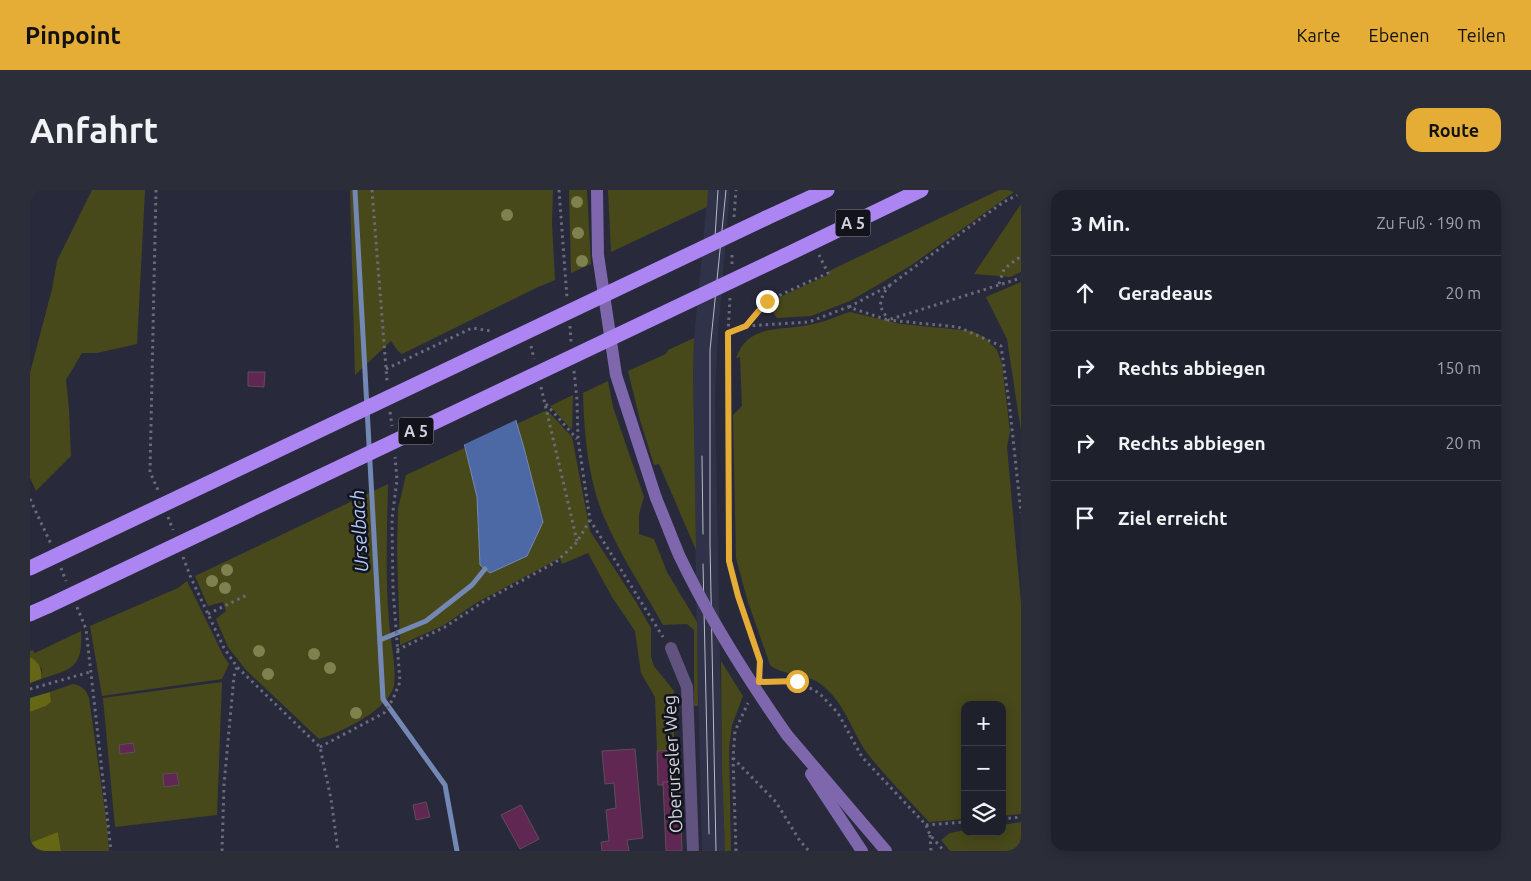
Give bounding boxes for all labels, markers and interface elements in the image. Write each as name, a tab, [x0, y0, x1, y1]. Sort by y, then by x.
text: Pinpoint	[25, 22, 121, 49]
text: Karte	[1297, 25, 1341, 45]
text: Ebenen	[1369, 25, 1430, 45]
text: Teilen	[1458, 25, 1506, 45]
button: Route	[1406, 108, 1501, 152]
text: Anfahrt	[30, 110, 158, 150]
road number: A 5	[836, 209, 870, 236]
text: 3 Min.	[1071, 211, 1130, 235]
text: Zu Fuß · 190 m	[1376, 214, 1481, 232]
icon: ahead	[1071, 279, 1099, 307]
text: Geradeaus	[1118, 282, 1213, 304]
text: 20 m	[1445, 284, 1481, 302]
route end	[756, 290, 779, 313]
icon: right	[1071, 354, 1099, 382]
text: Rechts abbiegen	[1118, 357, 1266, 379]
text: 150 m	[1436, 359, 1481, 377]
road number: A 5	[398, 418, 434, 445]
icon: right	[1071, 429, 1099, 457]
text: Rechts abbiegen	[1118, 432, 1266, 454]
text: 20 m	[1445, 434, 1481, 452]
water label: Urselbach	[346, 489, 372, 573]
icon: arrive	[1071, 504, 1099, 532]
text: Ziel erreicht	[1118, 507, 1227, 529]
route start	[786, 670, 809, 693]
street label: Oberurseler Weg	[658, 694, 686, 834]
map controls	[961, 701, 1006, 836]
button: +	[961, 701, 1006, 746]
button: −	[961, 746, 1006, 791]
button: layers	[961, 791, 1006, 836]

